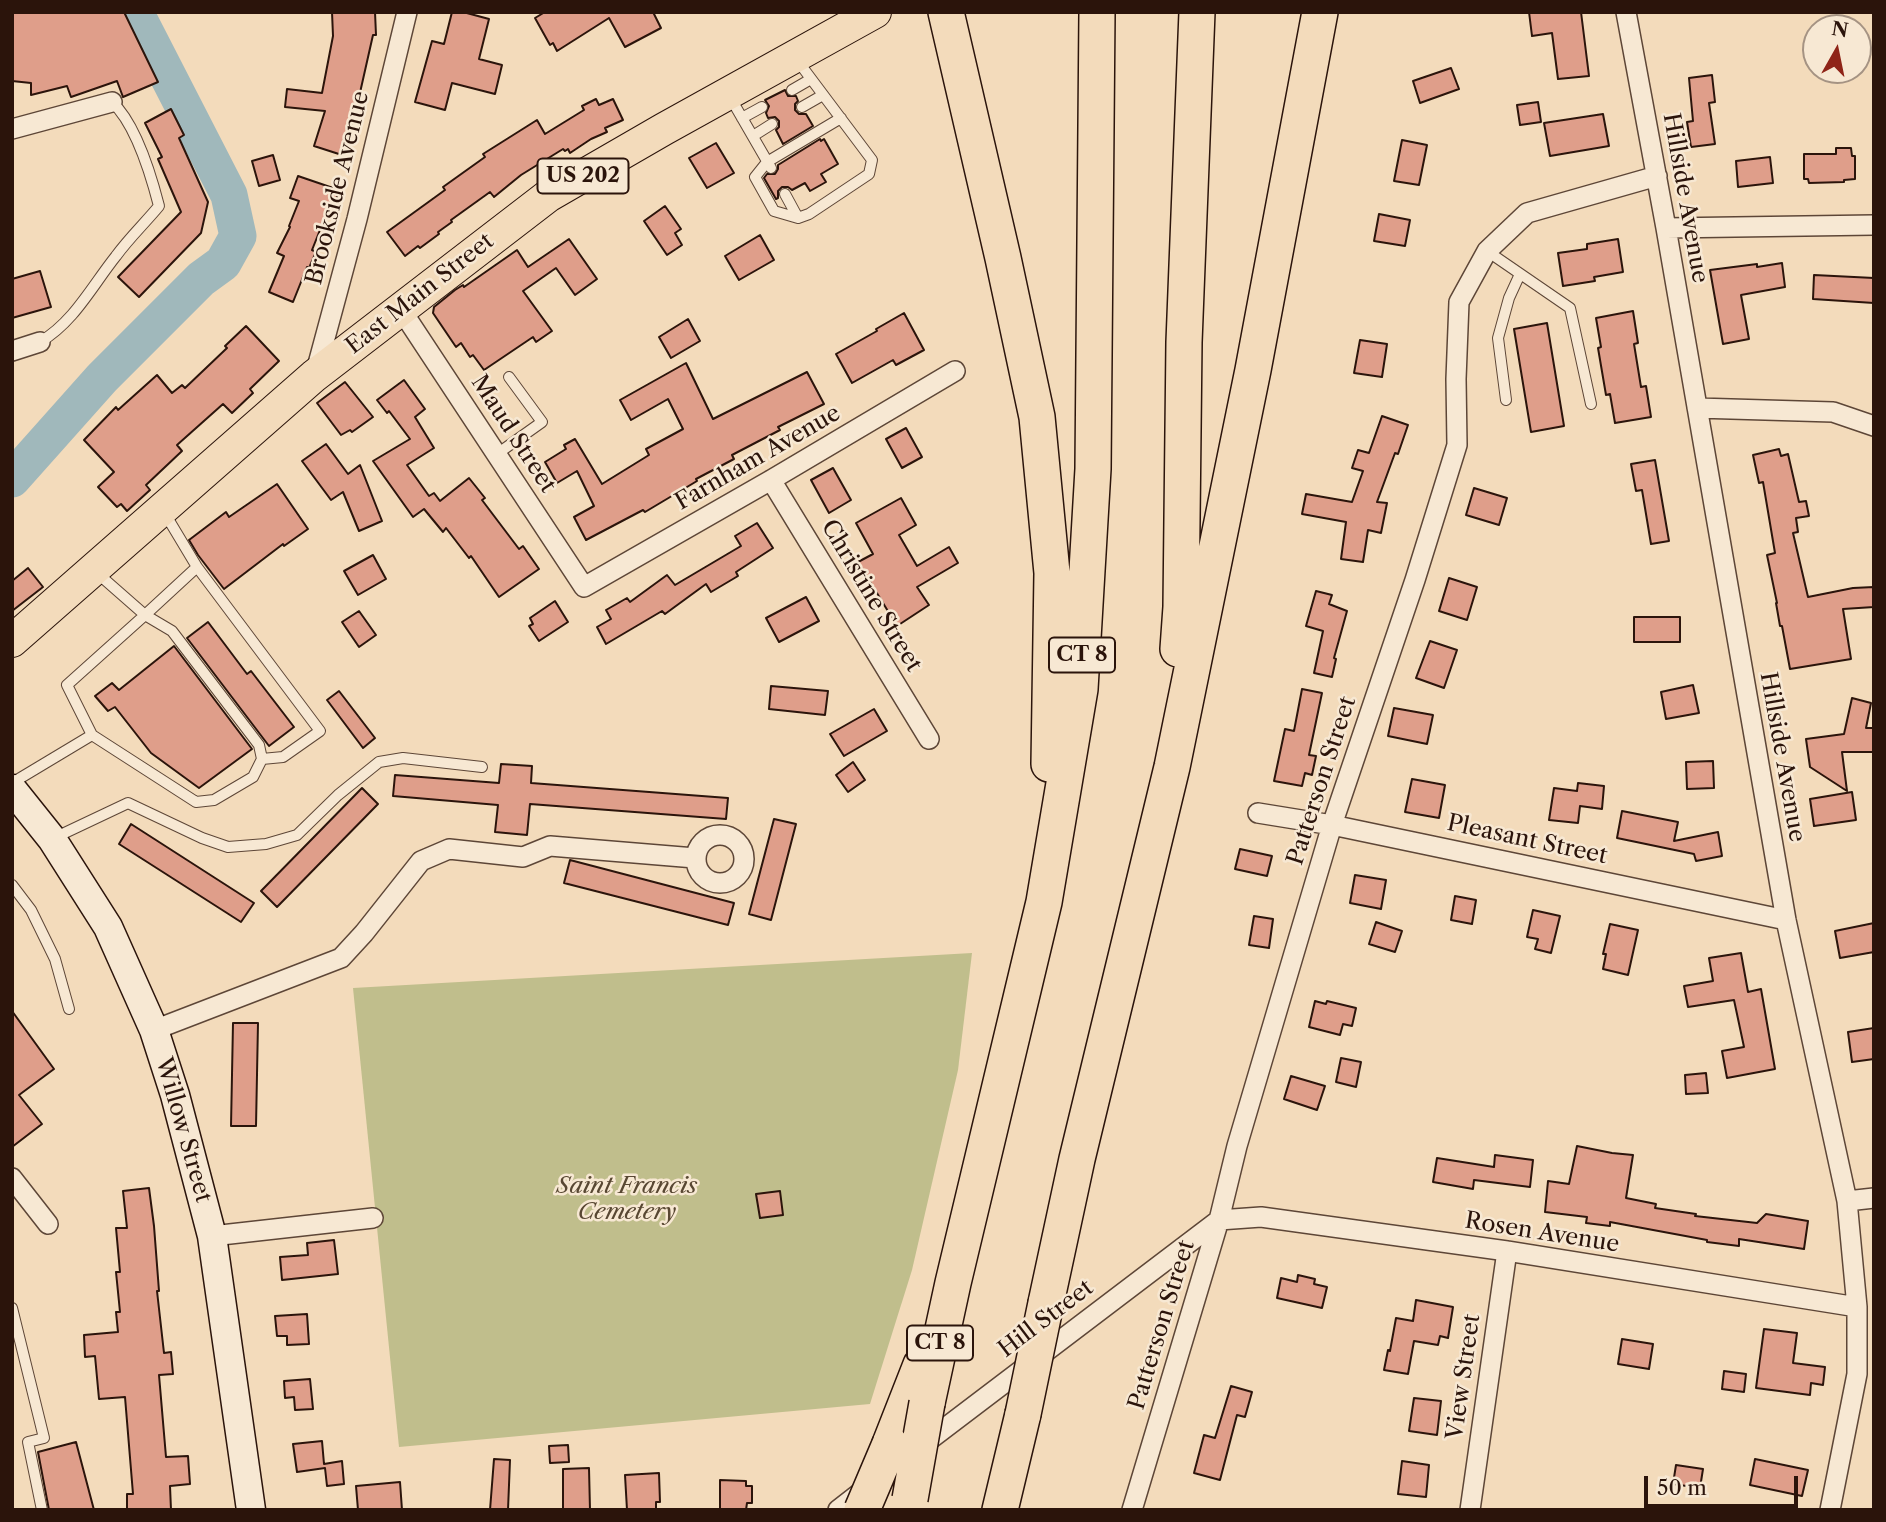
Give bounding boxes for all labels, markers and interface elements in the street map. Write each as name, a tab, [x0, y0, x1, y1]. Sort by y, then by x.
north arrow	[1802, 14, 1872, 84]
text: N	[1830, 17, 1850, 42]
street label: Brookside Avenue	[301, 88, 375, 288]
street label: Hillside Avenue	[1656, 111, 1714, 285]
road number: US 202	[538, 158, 628, 194]
street label: East Main Street	[341, 228, 499, 360]
street label: Maud Street	[465, 370, 561, 498]
street label: Farnham Avenue	[670, 400, 846, 516]
street label: Christine Street	[815, 515, 927, 677]
road number: CT 8	[1049, 638, 1115, 672]
street label: Hillside Avenue	[1753, 670, 1811, 844]
street label: Patterson Street	[1282, 693, 1362, 869]
street label: Pleasant Street	[1444, 810, 1610, 870]
street label: Willow Street	[149, 1054, 217, 1206]
park label: Saint Francis Cemetery	[557, 1172, 697, 1226]
street label: Rosen Avenue	[1463, 1207, 1621, 1259]
street label: Patterson Street	[1123, 1237, 1201, 1413]
street label: Hill Street	[993, 1274, 1099, 1364]
street label: View Street	[1442, 1312, 1486, 1442]
road number: CT 8	[907, 1326, 973, 1360]
scale bar	[1648, 1462, 1802, 1506]
text: 50 m	[1657, 1475, 1707, 1500]

